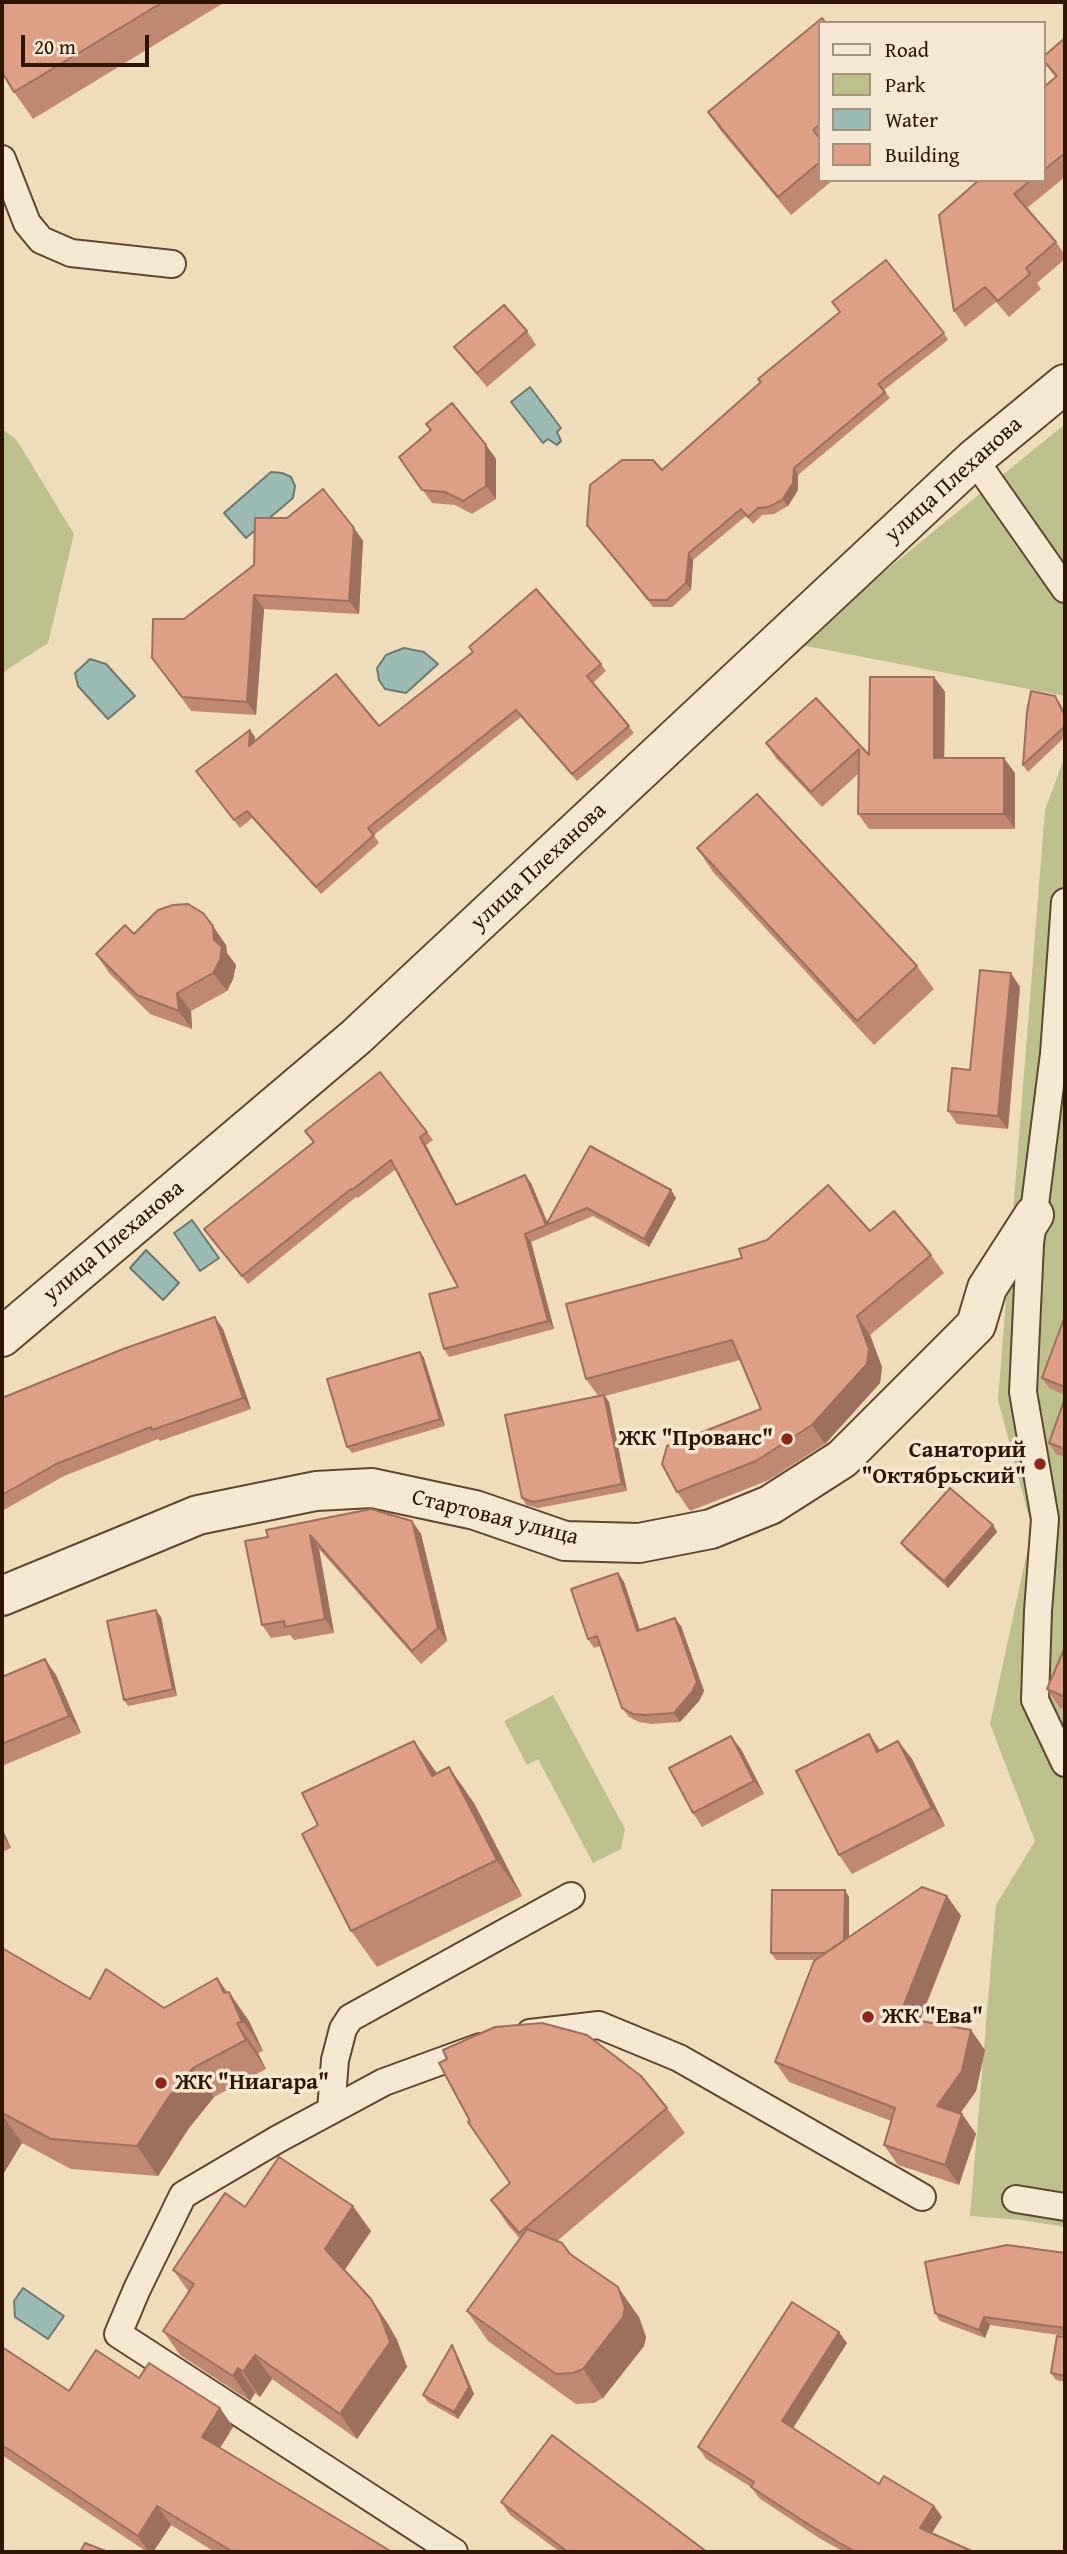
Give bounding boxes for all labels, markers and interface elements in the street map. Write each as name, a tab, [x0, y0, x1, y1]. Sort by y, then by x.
scale bar	[24, 21, 152, 65]
legend	[818, 21, 1046, 182]
text: 20 m	[34, 31, 76, 62]
text: Road	[885, 34, 929, 65]
text: Park	[885, 69, 926, 100]
text: Water	[885, 104, 938, 135]
text: Building	[885, 139, 959, 170]
street label: улица Плеханова	[880, 411, 1028, 549]
street label: улица Плеханова	[465, 797, 613, 937]
street label: улица Плеханова	[38, 1175, 190, 1309]
place label: ЖК "Прованс"	[619, 1425, 773, 1453]
marker: ЖК "Прованс"	[779, 1431, 795, 1447]
place label: Санаторий "Октябрьский"	[861, 1437, 1026, 1491]
marker: Санаторий "Октябрьский"	[1032, 1456, 1048, 1472]
street label: Стартовая улица	[409, 1484, 581, 1552]
place label: ЖК "Ева"	[882, 2003, 983, 2031]
marker: ЖК "Ева"	[860, 2009, 876, 2025]
place label: ЖК "Ниагара"	[175, 2069, 329, 2097]
marker: ЖК "Ниагара"	[153, 2075, 169, 2091]

